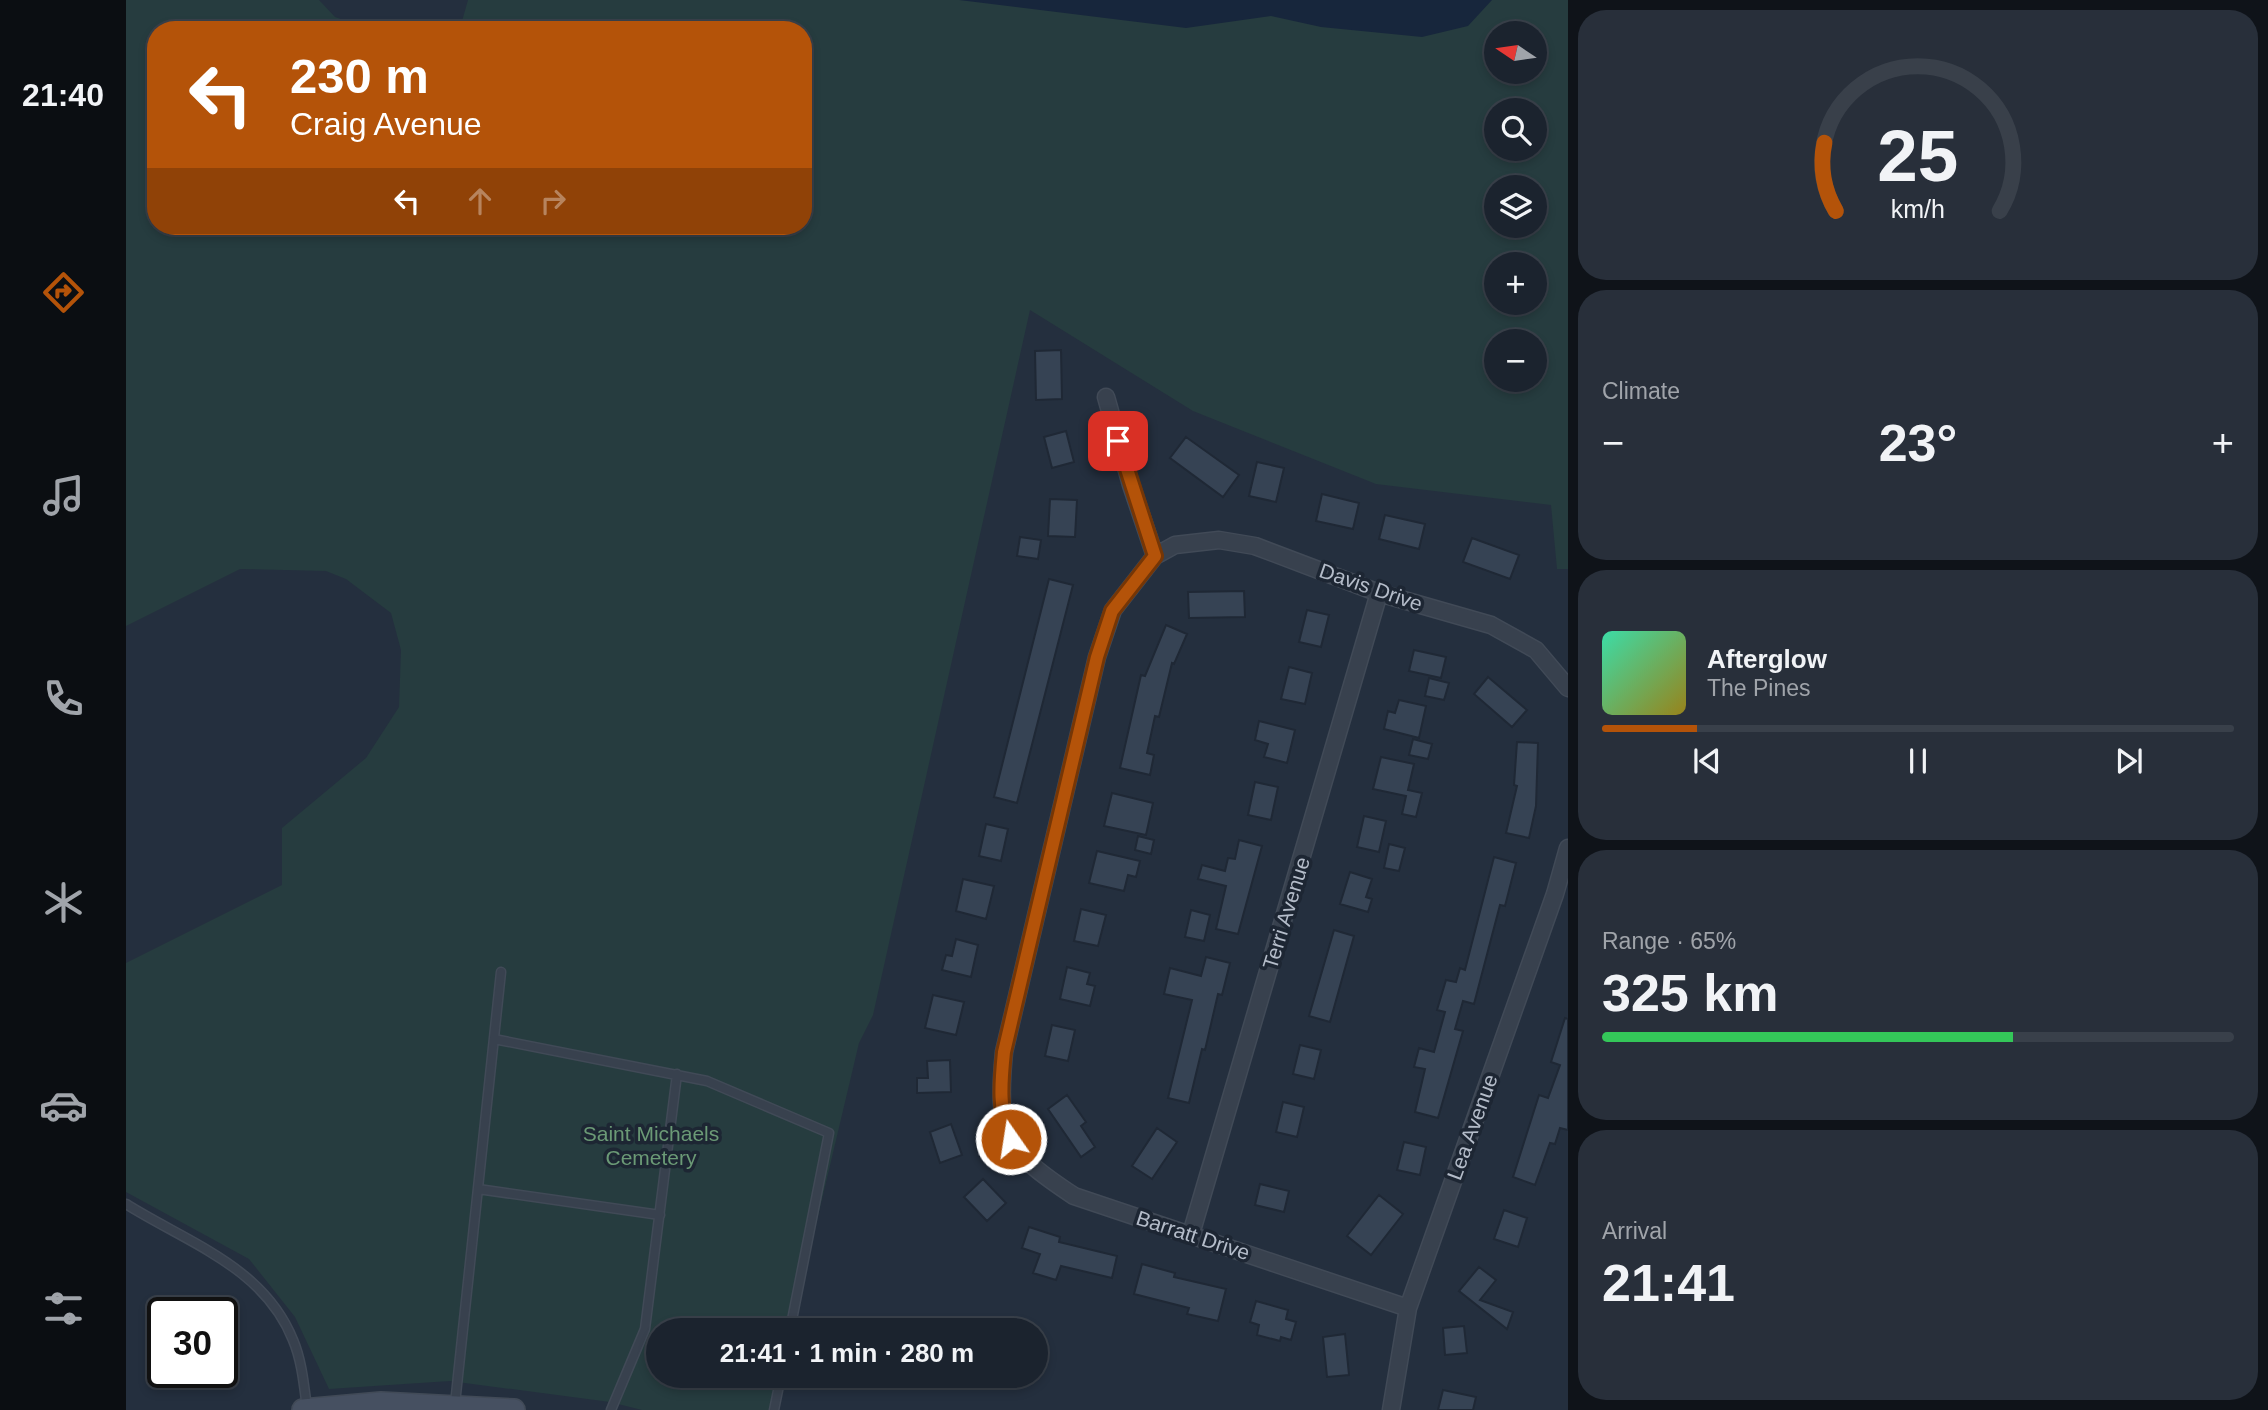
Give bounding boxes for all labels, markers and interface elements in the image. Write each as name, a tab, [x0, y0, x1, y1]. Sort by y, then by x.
north arrow	[1484, 21, 1547, 84]
map controls	[1484, 21, 1547, 392]
icon: left	[175, 49, 266, 140]
text: 230 m	[290, 49, 429, 103]
text: 21:40	[22, 77, 104, 113]
button: search	[1484, 98, 1547, 161]
text: Craig Avenue	[290, 106, 482, 142]
text: 25	[1878, 115, 1958, 196]
button: layers	[1484, 175, 1547, 238]
icon: left	[388, 182, 426, 220]
icon: ahead	[461, 182, 499, 220]
icon: right	[534, 182, 572, 220]
text: km/h	[1891, 195, 1945, 223]
button: +	[1484, 252, 1547, 315]
icon: directions	[39, 268, 88, 317]
button: −	[1484, 329, 1547, 392]
text: Climate	[1602, 378, 1680, 404]
pin	[1088, 411, 1148, 471]
text: 23°	[1879, 414, 1957, 472]
icon: arrive	[1099, 422, 1137, 460]
text: −	[1602, 422, 1624, 464]
text: +	[2212, 422, 2234, 464]
icon: music	[39, 471, 88, 520]
street label: Davis Drive	[1317, 559, 1425, 615]
text: Afterglow	[1707, 644, 1827, 674]
icon: phone	[39, 674, 88, 723]
text: The Pines	[1707, 675, 1811, 701]
icon: previous	[1688, 742, 1726, 780]
icon: pause	[1899, 742, 1937, 780]
icon: next	[2110, 742, 2148, 780]
street label: Terri Avenue	[1258, 854, 1314, 972]
icon: climate	[39, 878, 88, 927]
text: Range · 65%	[1602, 928, 1736, 954]
text: 325 km	[1602, 964, 1778, 1022]
street label: Lea Avenue	[1442, 1071, 1502, 1183]
icon: car	[39, 1081, 88, 1130]
position arrow	[974, 1102, 1048, 1176]
park label: Saint Michaels Cemetery	[583, 1122, 719, 1169]
street label: Barratt Drive	[1133, 1206, 1253, 1264]
text: Arrival	[1602, 1218, 1667, 1244]
text: 21:41	[1602, 1254, 1735, 1312]
icon: filters	[39, 1284, 88, 1333]
speed limit sign: 30	[147, 1297, 238, 1388]
text: 21:41 · 1 min · 280 m	[720, 1338, 974, 1368]

